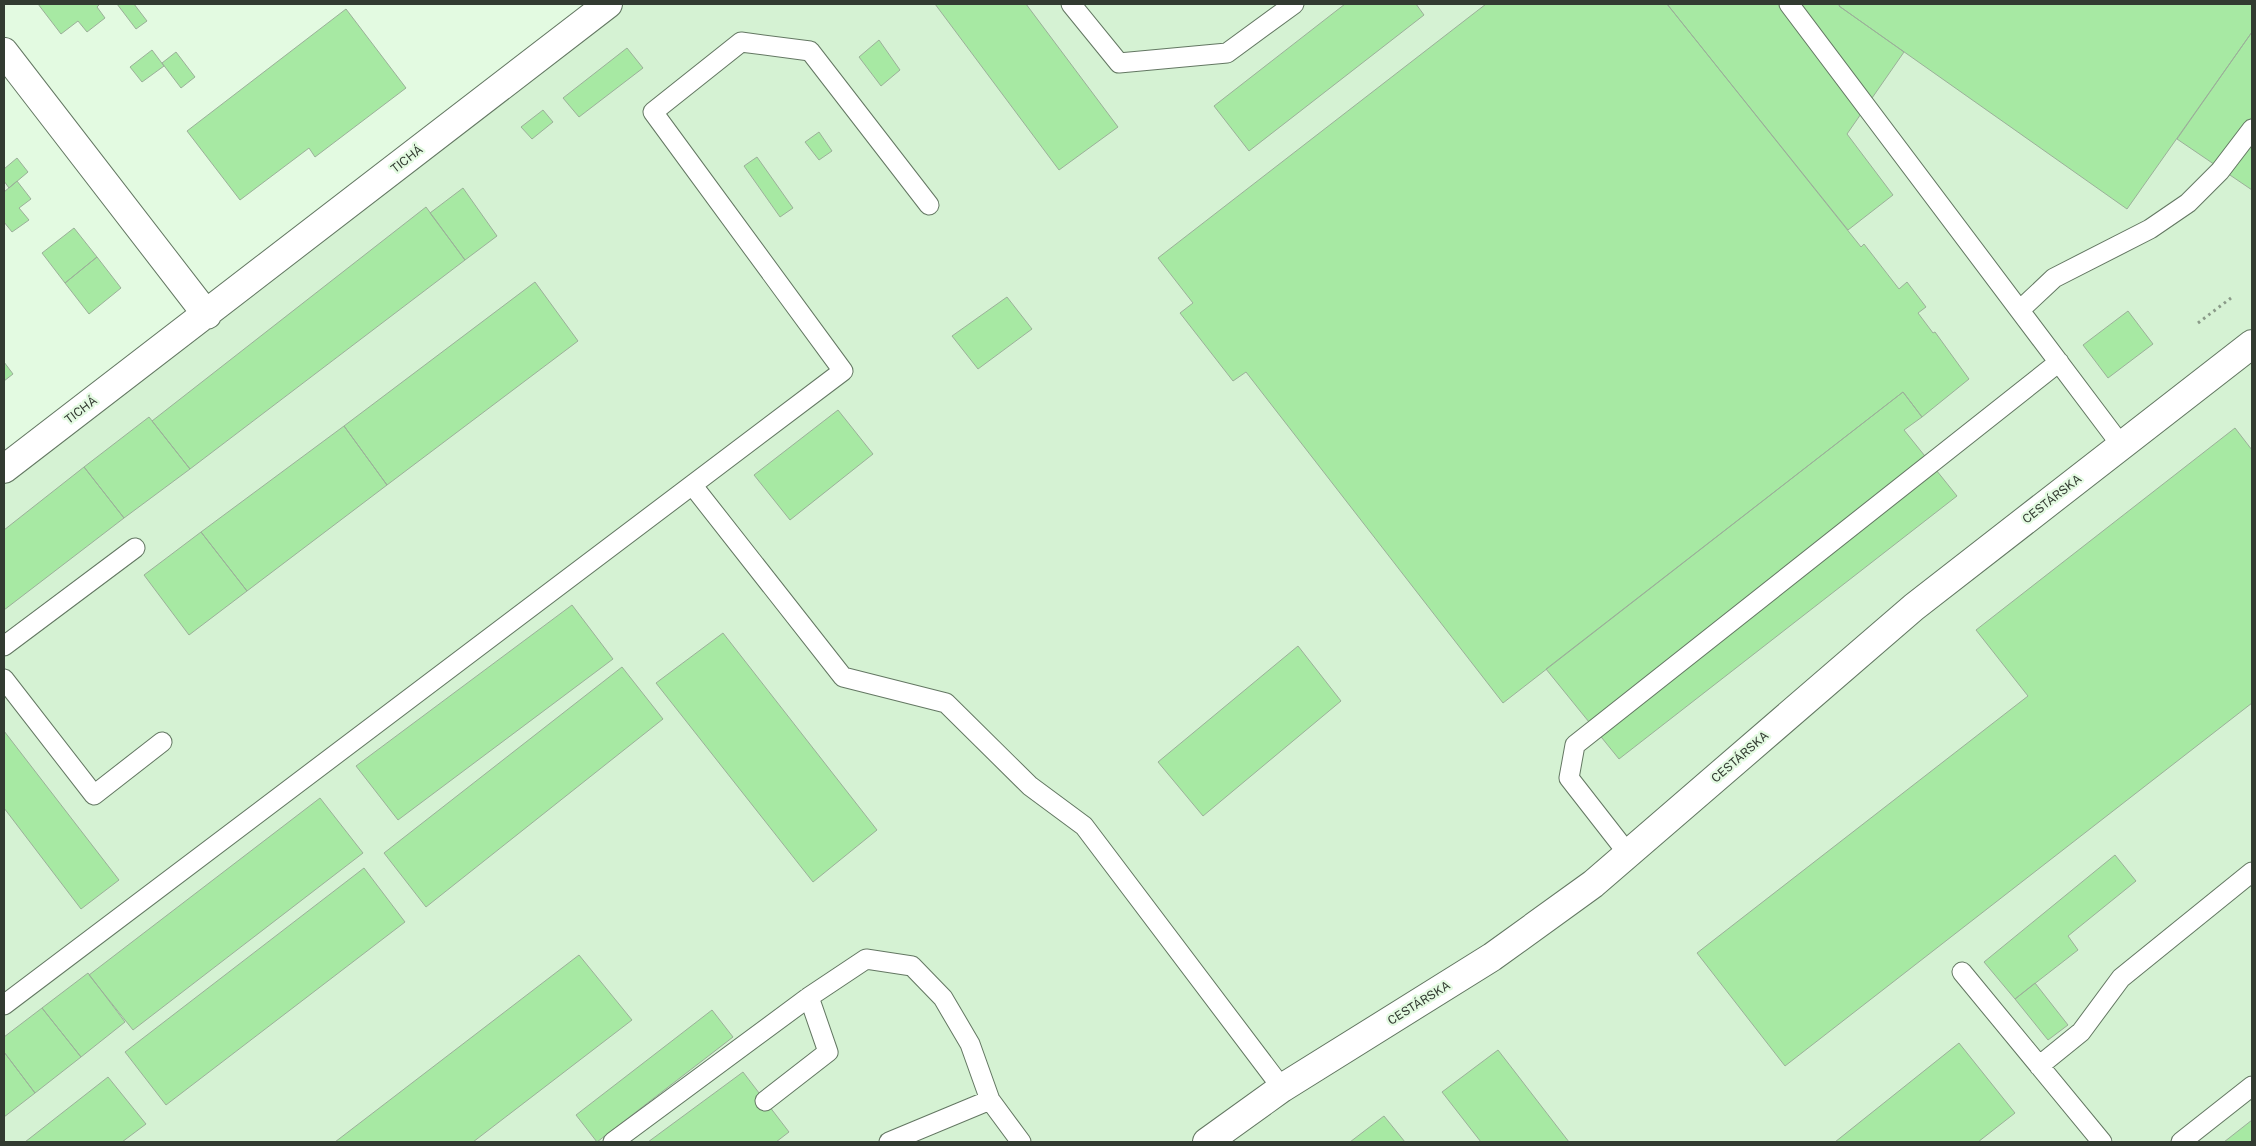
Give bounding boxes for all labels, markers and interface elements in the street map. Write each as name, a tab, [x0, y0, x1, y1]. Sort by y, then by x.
street label: TICHÁ	[388, 142, 426, 176]
street label: TICHÁ	[62, 393, 100, 427]
street label: CESTÁRSKA	[2020, 471, 2085, 526]
street label: CESTÁRSKA	[1709, 728, 1772, 786]
street label: CESTÁRSKA	[1385, 978, 1453, 1028]

